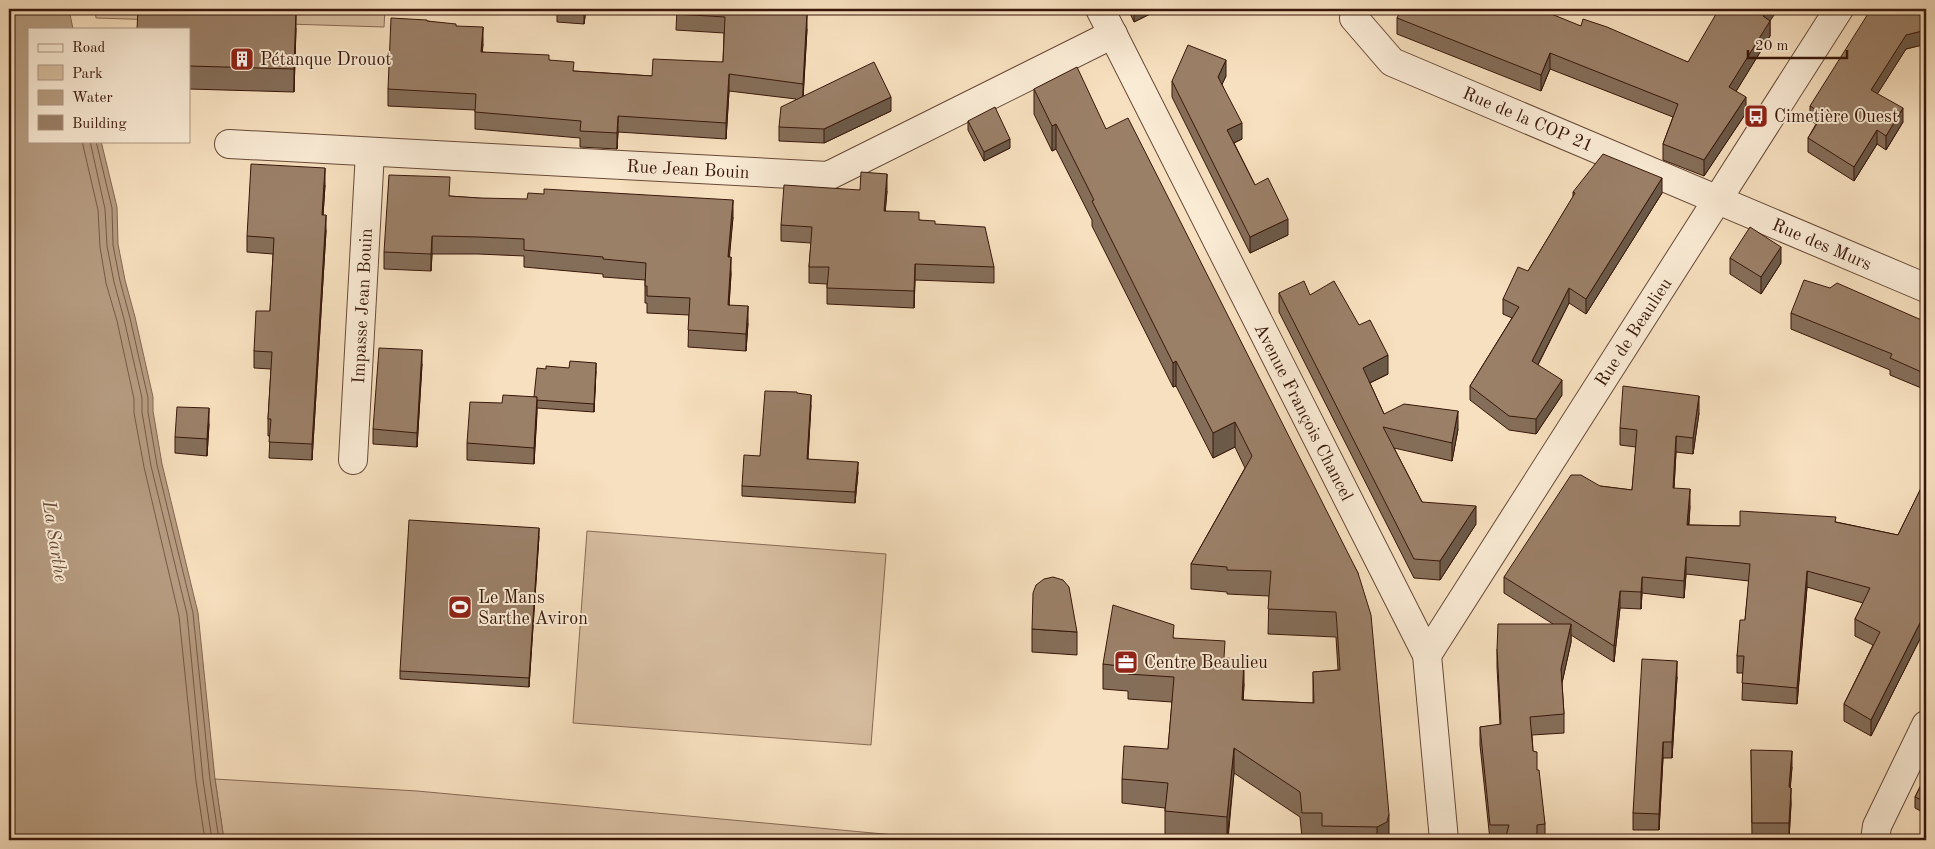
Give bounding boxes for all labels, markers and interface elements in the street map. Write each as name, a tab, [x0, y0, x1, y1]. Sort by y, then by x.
legend	[28, 28, 190, 142]
scale bar	[1748, 28, 1846, 60]
text: 20 m	[1755, 39, 1789, 54]
text: Road	[72, 41, 106, 56]
building icon: Pétanque Drouot	[229, 46, 255, 72]
place label: Pétanque Drouot	[260, 51, 392, 69]
text: Park	[72, 67, 103, 82]
street label: Rue de la COP 21	[1460, 84, 1596, 156]
text: Water	[72, 91, 113, 106]
bus stop icon: Cimetière Ouest	[1743, 103, 1769, 129]
place label: Cimetière Ouest	[1774, 108, 1898, 126]
text: Building	[72, 117, 127, 132]
street label: Rue Jean Bouin	[626, 158, 750, 182]
street label: Rue des Murs	[1769, 216, 1874, 274]
street label: Impasse Jean Bouin	[350, 228, 376, 384]
street label: Rue de Beaulieu	[1592, 275, 1676, 390]
street label: Avenue François Chancel	[1251, 321, 1356, 504]
water label: La Sarthe	[38, 498, 69, 584]
place label: Le Mans Sarthe Aviron	[478, 589, 588, 628]
sports icon: Le Mans Sarthe Aviron	[447, 594, 473, 620]
office icon: Centre Beaulieu	[1113, 649, 1139, 675]
place label: Centre Beaulieu	[1144, 654, 1268, 672]

